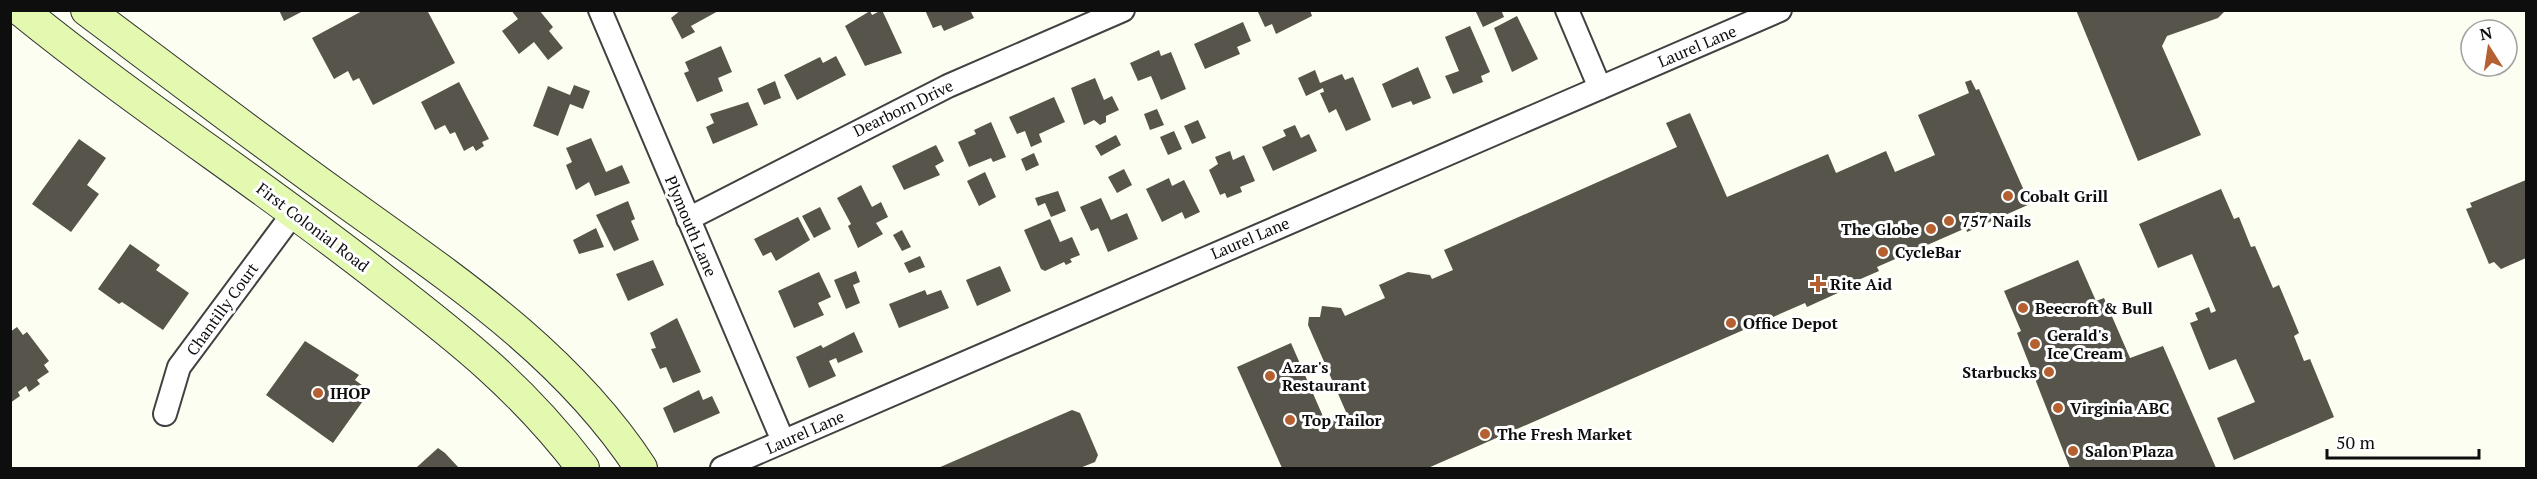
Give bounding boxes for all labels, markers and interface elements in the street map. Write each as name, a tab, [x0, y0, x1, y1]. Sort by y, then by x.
north arrow	[2459, 18, 2519, 78]
street label: Laurel Lane	[1654, 20, 1740, 72]
text: N	[2478, 21, 2494, 45]
street label: Dearborn Drive	[849, 74, 957, 142]
street label: Plymouth Lane	[660, 172, 722, 280]
street label: First Colonial Road	[252, 177, 374, 277]
place label: Cobalt Grill	[2020, 185, 2108, 207]
marker: Cobalt Grill	[2001, 189, 2015, 203]
place label: 757 Nails	[1961, 210, 2031, 232]
street label: Laurel Lane	[1207, 212, 1293, 264]
marker: 757 Nails	[1942, 214, 1956, 228]
place label: The Globe	[1841, 218, 1919, 240]
marker: The Globe	[1924, 222, 1938, 236]
place label: CycleBar	[1895, 241, 1961, 263]
marker: CycleBar	[1876, 245, 1890, 259]
street label: Chantilly Court	[181, 258, 263, 360]
place label: Rite Aid	[1830, 273, 1893, 295]
marker: Rite Aid	[1811, 277, 1825, 291]
place label: Beecroft & Bull	[2035, 297, 2153, 319]
marker: Beecroft & Bull	[2016, 301, 2030, 315]
place label: Office Depot	[1743, 312, 1839, 334]
marker: Office Depot	[1724, 316, 1738, 330]
place label: Gerald's Ice Cream	[2047, 324, 2123, 364]
marker: Gerald's Ice Cream	[2028, 337, 2042, 351]
place label: Azar's Restaurant	[1282, 356, 1367, 396]
place label: Starbucks	[1962, 361, 2037, 383]
marker: Starbucks	[2042, 365, 2056, 379]
marker: Azar's Restaurant	[1263, 369, 1277, 383]
place label: IHOP	[330, 382, 371, 404]
marker: IHOP	[311, 386, 325, 400]
place label: Virginia ABC	[2070, 397, 2169, 419]
marker: Virginia ABC	[2051, 401, 2065, 415]
street label: Laurel Lane	[762, 405, 848, 459]
place label: Top Tailor	[1302, 409, 1382, 431]
marker: Top Tailor	[1283, 413, 1297, 427]
scale bar	[2327, 422, 2478, 460]
place label: The Fresh Market	[1497, 423, 1633, 445]
marker: The Fresh Market	[1478, 427, 1492, 441]
text: 50 m	[2336, 430, 2376, 454]
place label: Salon Plaza	[2085, 440, 2174, 462]
marker: Salon Plaza	[2066, 444, 2080, 458]

